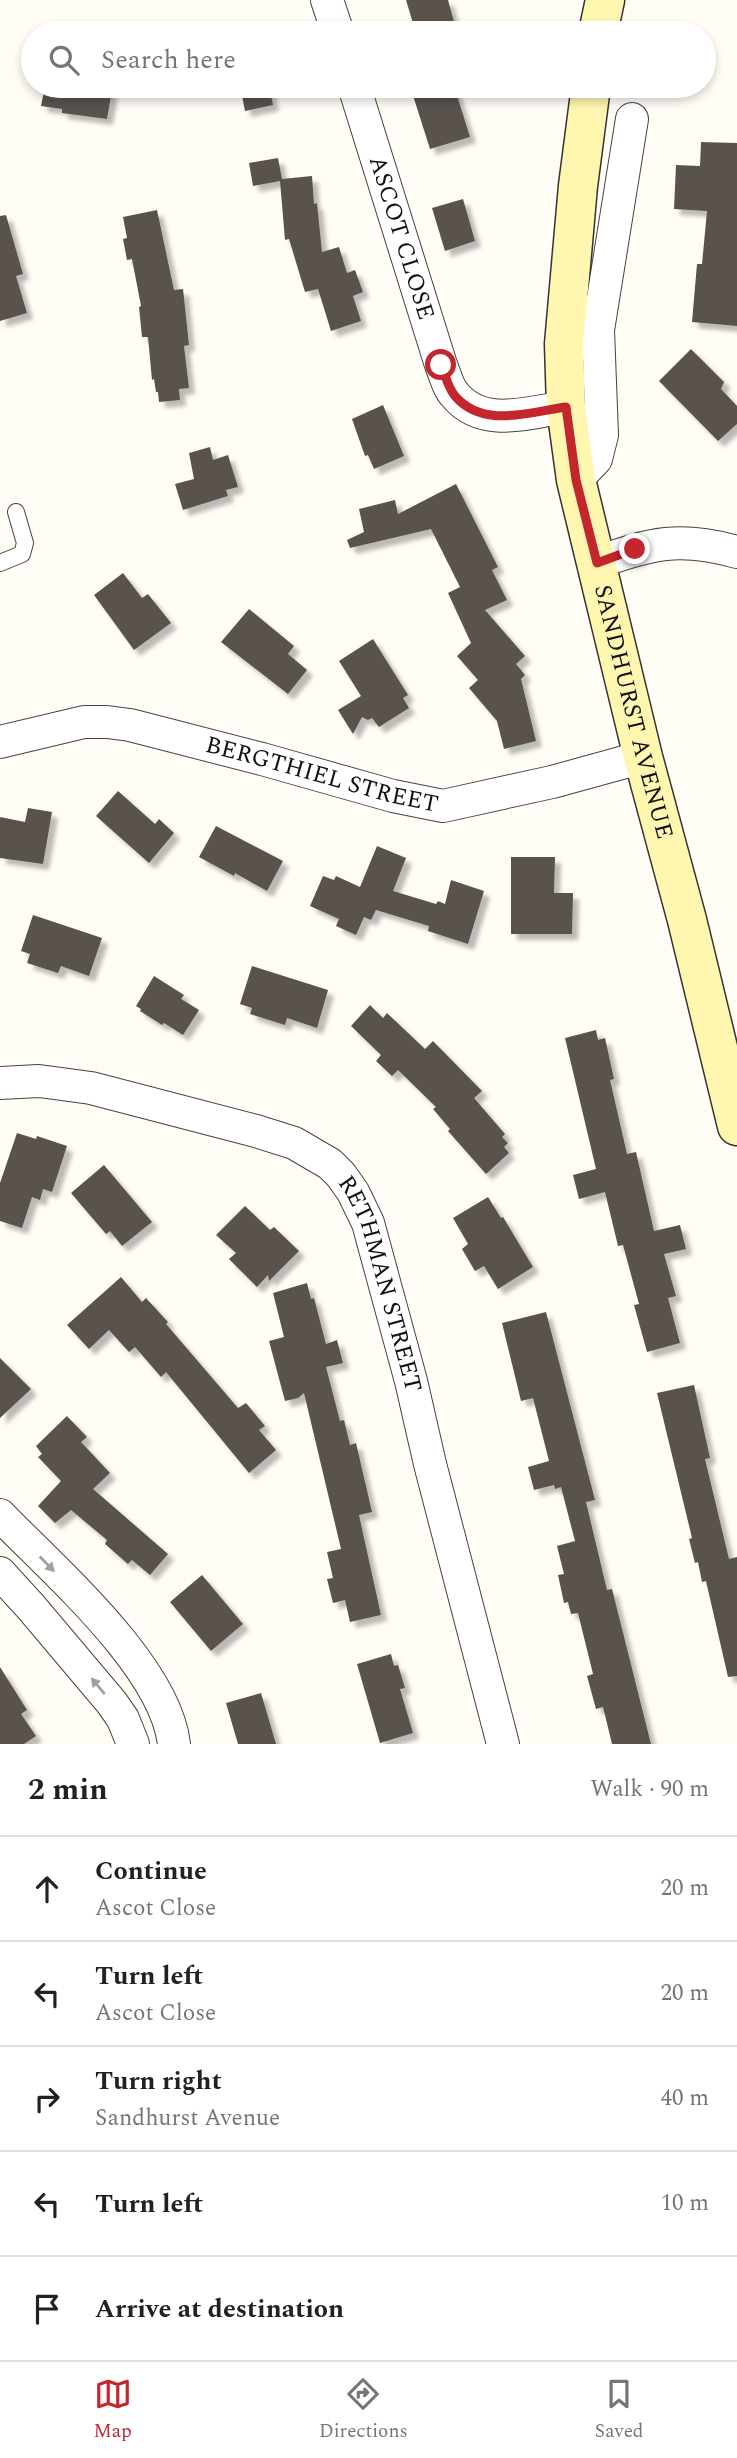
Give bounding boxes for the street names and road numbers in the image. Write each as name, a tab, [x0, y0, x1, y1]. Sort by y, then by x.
street label: ASCOT CLOSE	[359, 151, 444, 324]
street label: SANDHURST AVENUE	[584, 581, 682, 843]
street label: BERGTHIEL STREET	[202, 727, 442, 823]
street label: RETHMAN STREET	[329, 1168, 431, 1395]

